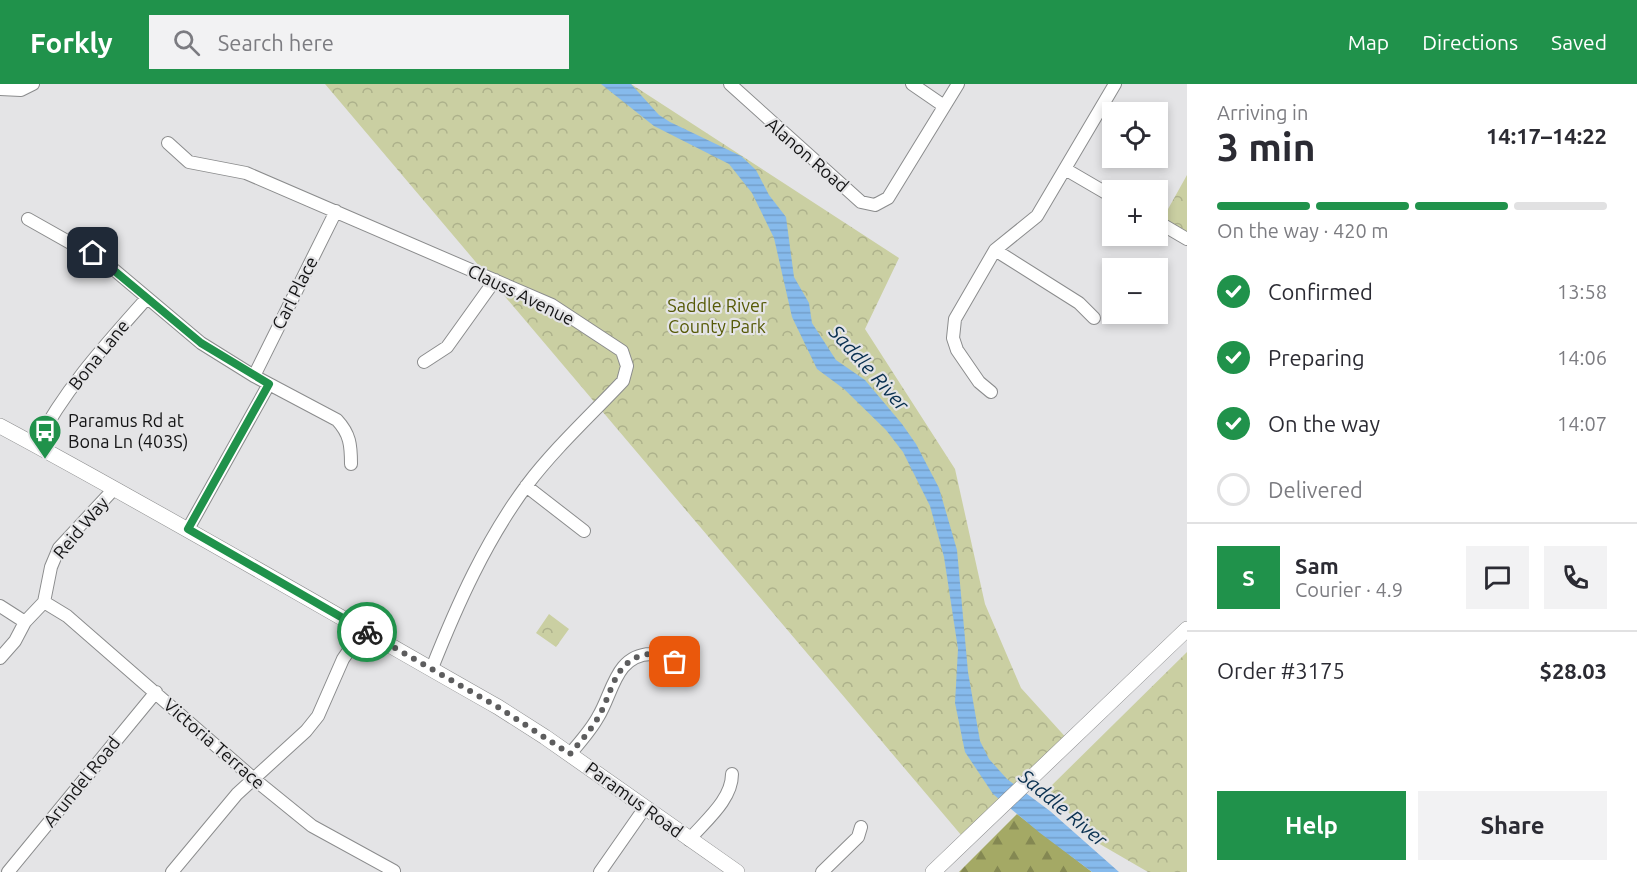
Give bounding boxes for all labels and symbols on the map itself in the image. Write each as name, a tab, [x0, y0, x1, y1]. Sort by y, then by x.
street label: Alanon Road	[762, 113, 853, 195]
pin	[67, 227, 118, 278]
street label: Carl Place	[267, 253, 321, 332]
street label: Clauss Avenue	[465, 260, 578, 328]
park label: Saddle River County Park	[667, 295, 767, 336]
street label: Bona Lane	[64, 315, 133, 393]
water label: Saddle River	[824, 319, 915, 416]
place label: Paramus Rd at Bona Ln (403S)	[68, 410, 188, 452]
bus stop icon: Paramus Rd at Bona Ln (403S)	[27, 413, 63, 460]
street label: Reid Way	[49, 492, 112, 562]
courier	[337, 602, 397, 662]
pin	[649, 636, 700, 687]
street label: Victoria Terrace	[160, 694, 269, 792]
street label: Arundel Road	[39, 732, 124, 830]
street label: Paramus Road	[582, 757, 687, 841]
water label: Saddle River	[1014, 764, 1113, 852]

